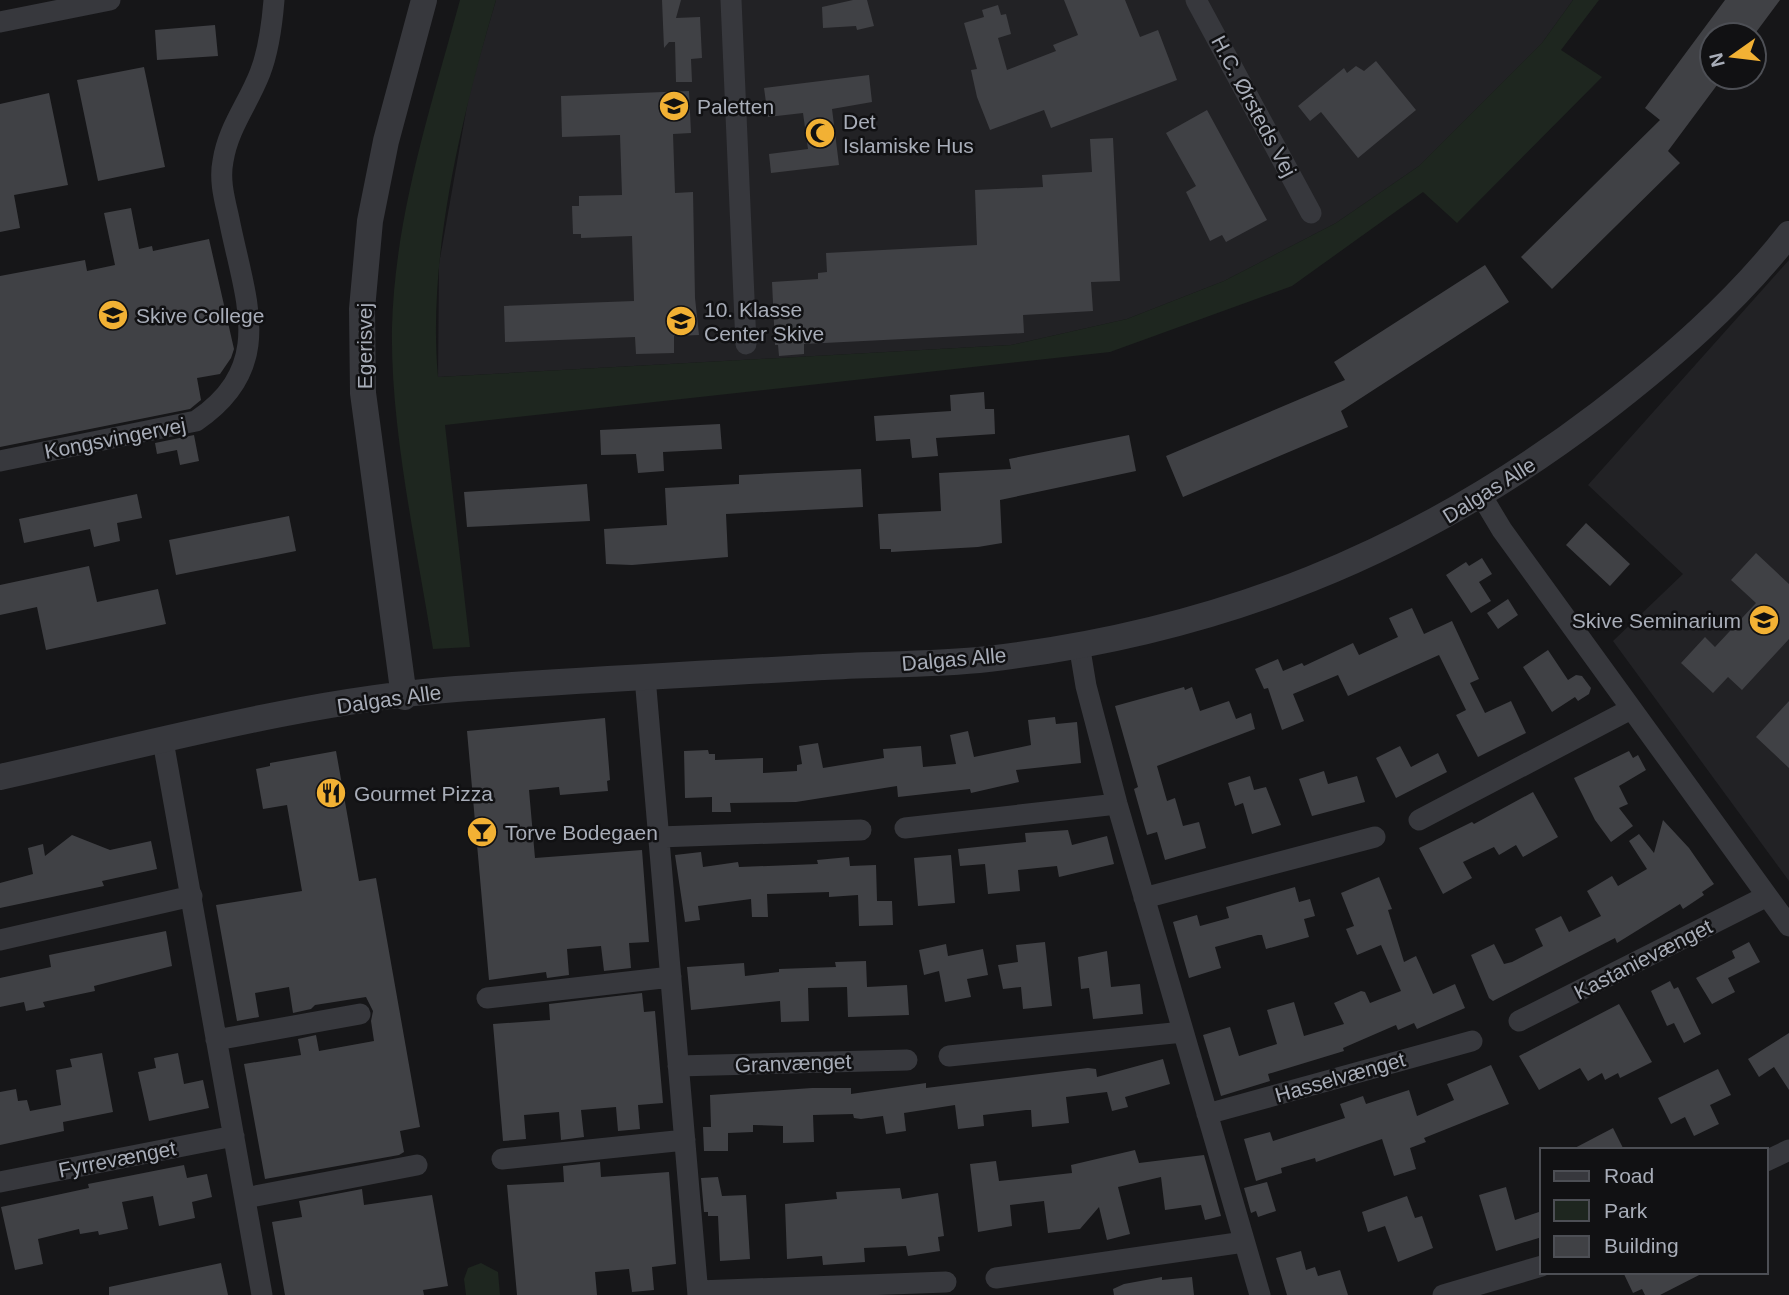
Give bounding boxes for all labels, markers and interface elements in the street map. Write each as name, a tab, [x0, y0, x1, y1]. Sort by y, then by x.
north arrow	[1698, 21, 1768, 91]
street label: H.C. Ørsteds Vej	[1207, 32, 1301, 180]
text: N	[1705, 51, 1729, 69]
school or university icon: Paletten	[657, 89, 691, 123]
place label: Paletten	[697, 95, 774, 118]
place label: Det Islamiske Hus	[843, 110, 974, 157]
mosque icon: Det Islamiske Hus	[803, 116, 837, 150]
school or university icon: Skive College	[96, 298, 130, 332]
place label: 10. Klasse Center Skive	[704, 298, 824, 345]
street label: Egerisvej	[353, 303, 376, 389]
place label: Skive College	[136, 304, 264, 327]
school or university icon: 10. Klasse Center Skive	[664, 304, 698, 338]
street label: Kongsvingervej	[42, 413, 188, 463]
street label: Dalgas Alle	[1438, 452, 1540, 528]
school or university icon: Skive Seminarium	[1747, 603, 1781, 637]
place label: Skive Seminarium	[1572, 609, 1741, 632]
street label: Dalgas Alle	[901, 643, 1007, 675]
street label: Dalgas Alle	[335, 680, 443, 718]
restaurant icon: Gourmet Pizza	[314, 776, 348, 810]
place label: Gourmet Pizza	[354, 782, 493, 805]
bar icon: Torve Bodegaen	[465, 815, 499, 849]
place label: Torve Bodegaen	[505, 821, 658, 844]
street label: Kastanievænget	[1570, 914, 1716, 1004]
street label: Hasselvænget	[1272, 1047, 1408, 1107]
street label: Granvænget	[734, 1049, 852, 1077]
street label: Fyrrevænget	[56, 1136, 178, 1182]
legend	[1540, 1148, 1768, 1274]
text: Road	[1604, 1164, 1654, 1187]
text: Park	[1604, 1199, 1648, 1222]
text: Building	[1604, 1234, 1679, 1257]

